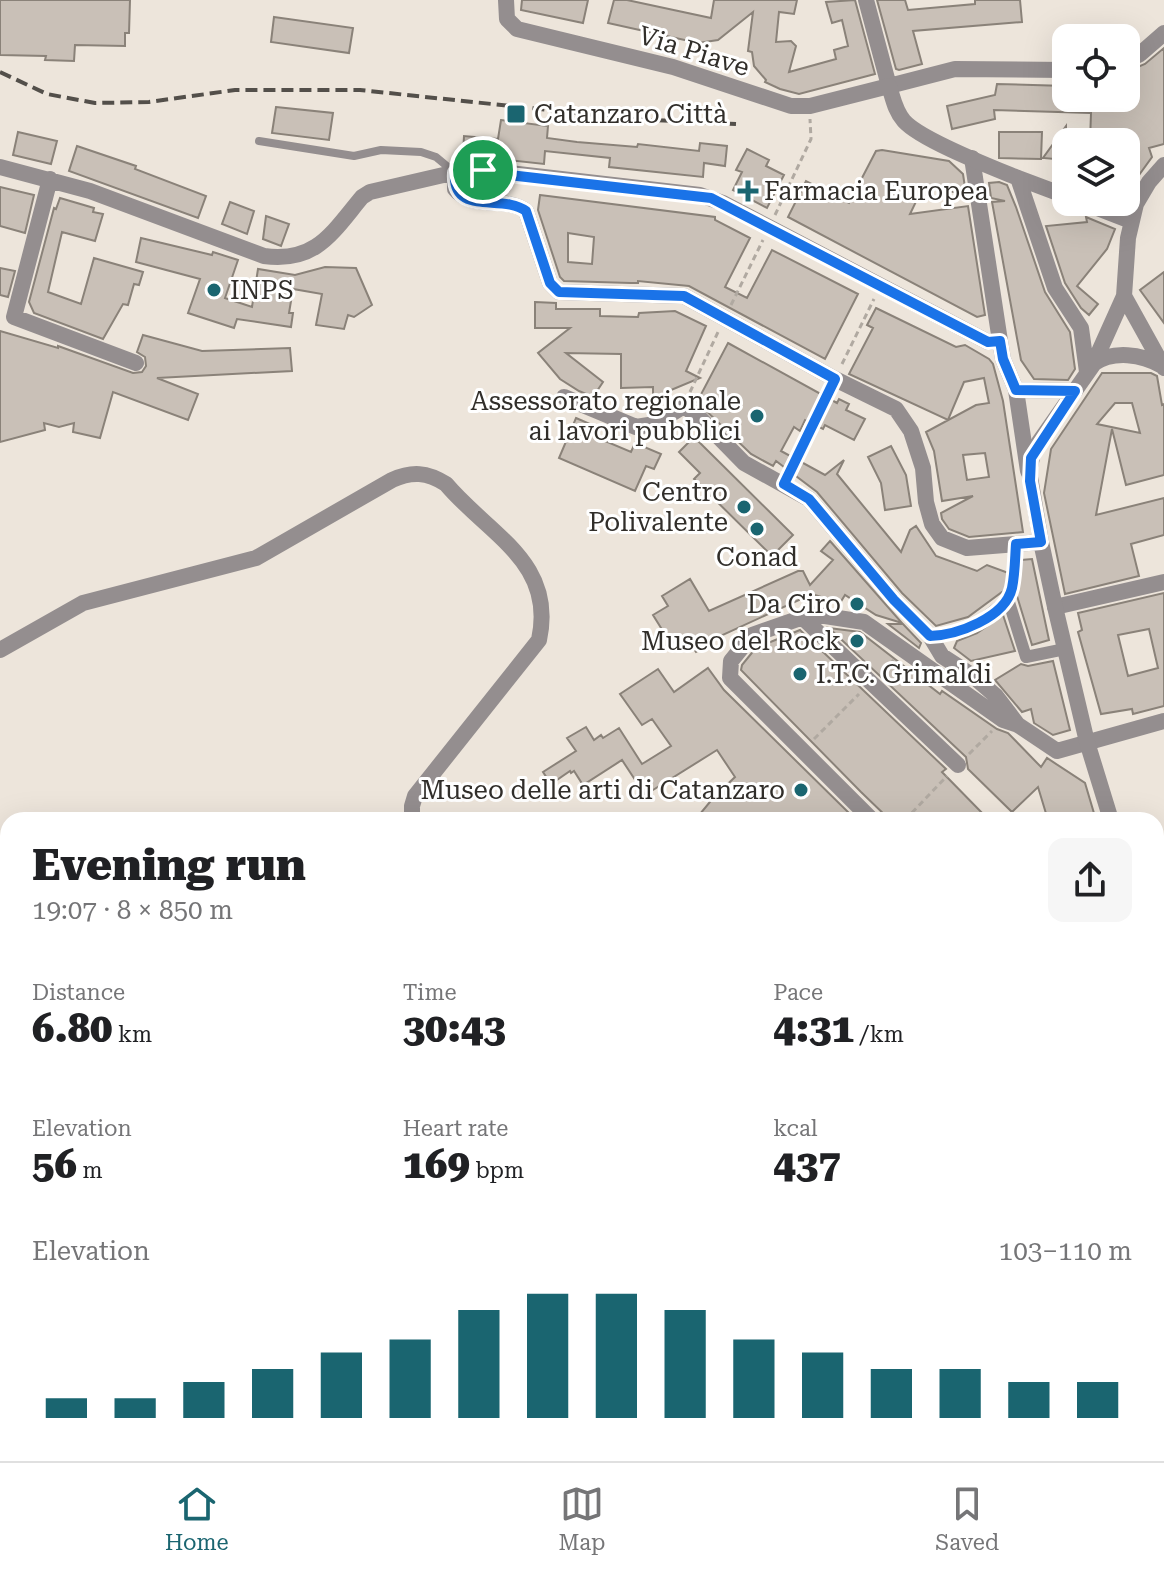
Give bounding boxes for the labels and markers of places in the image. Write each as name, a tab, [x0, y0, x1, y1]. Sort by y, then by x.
place label: Catanzaro Città	[534, 99, 727, 129]
marker: Catanzaro Città	[505, 103, 527, 125]
pin	[449, 136, 517, 204]
place label: Farmacia Europea	[764, 176, 989, 206]
marker: Farmacia Europea	[739, 182, 757, 200]
place label: INPS	[230, 275, 294, 305]
marker: INPS	[205, 281, 223, 299]
place label: Assessorato regionale ai lavori pubblici	[470, 386, 741, 446]
marker: Assessorato regionale ai lavori pubblici	[748, 407, 766, 425]
place label: Centro Polivalente	[588, 477, 728, 537]
marker: Centro Polivalente	[735, 498, 753, 516]
marker: Conad	[748, 520, 766, 538]
place label: Conad	[716, 542, 798, 572]
place label: Da Ciro	[747, 589, 841, 619]
marker: Da Ciro	[848, 595, 866, 613]
place label: Museo del Rock	[641, 626, 841, 656]
marker: Museo del Rock	[848, 632, 866, 650]
place label: I.T.C. Grimaldi	[816, 659, 992, 689]
marker: I.T.C. Grimaldi	[791, 665, 809, 683]
place label: Museo delle arti di Catanzaro	[420, 775, 785, 805]
marker: Museo delle arti di Catanzaro	[792, 781, 810, 799]

